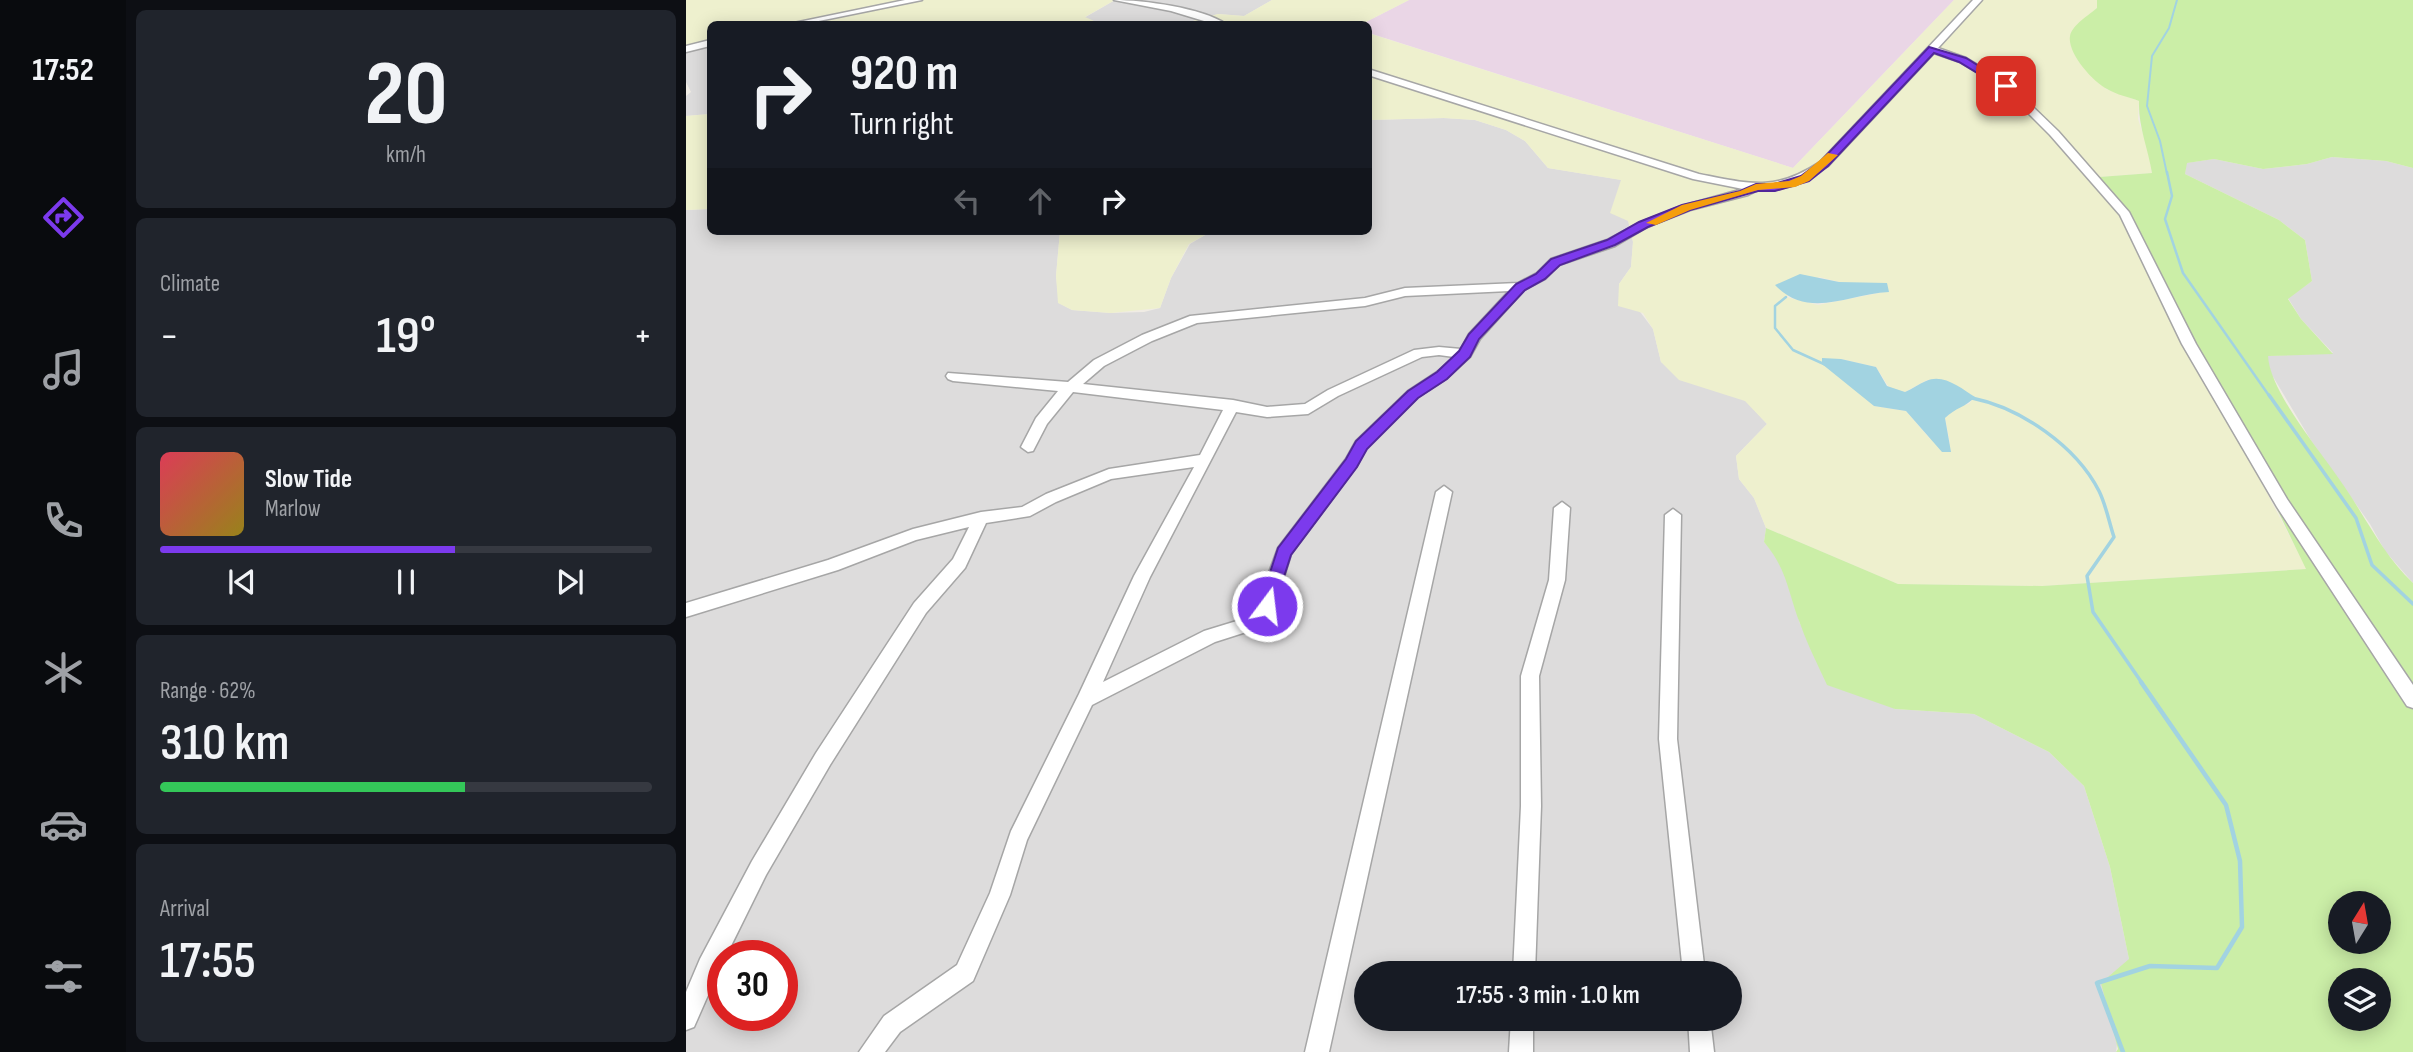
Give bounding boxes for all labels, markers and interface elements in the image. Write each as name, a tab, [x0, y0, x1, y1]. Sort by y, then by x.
text: 20	[364, 41, 448, 150]
text: 920 m	[850, 45, 958, 104]
icon: right	[735, 49, 826, 140]
text: 17:52	[32, 51, 94, 90]
pin	[1976, 56, 2036, 116]
icon: arrive	[1987, 67, 2025, 105]
text: Turn right	[850, 105, 954, 144]
text: km/h	[386, 141, 426, 169]
icon: left	[948, 182, 986, 220]
icon: ahead	[1021, 182, 1059, 220]
icon: right	[1094, 182, 1132, 220]
icon: directions	[39, 193, 88, 242]
text: Climate	[160, 270, 220, 298]
text: 19°	[376, 305, 436, 368]
text: −	[160, 314, 179, 359]
text: +	[633, 314, 652, 359]
icon: music	[39, 345, 88, 394]
text: Slow Tide	[265, 464, 352, 495]
text: Marlow	[265, 495, 321, 523]
icon: phone	[39, 496, 88, 545]
icon: previous	[223, 563, 261, 601]
icon: pause	[387, 563, 425, 601]
icon: next	[551, 563, 589, 601]
position arrow	[1230, 569, 1304, 643]
icon: climate	[39, 648, 88, 697]
text: Range · 62%	[160, 677, 256, 705]
text: 310 km	[160, 712, 289, 775]
icon: car	[39, 800, 88, 849]
north arrow	[2328, 891, 2390, 954]
map controls	[2328, 891, 2391, 1031]
text: Arrival	[160, 895, 209, 923]
text: 17:55	[160, 930, 256, 993]
speed limit sign: 30	[707, 940, 798, 1031]
icon: filters	[39, 952, 88, 1001]
button: layers	[2328, 968, 2391, 1031]
text: 17:55 · 3 min · 1.0 km	[1456, 980, 1640, 1011]

